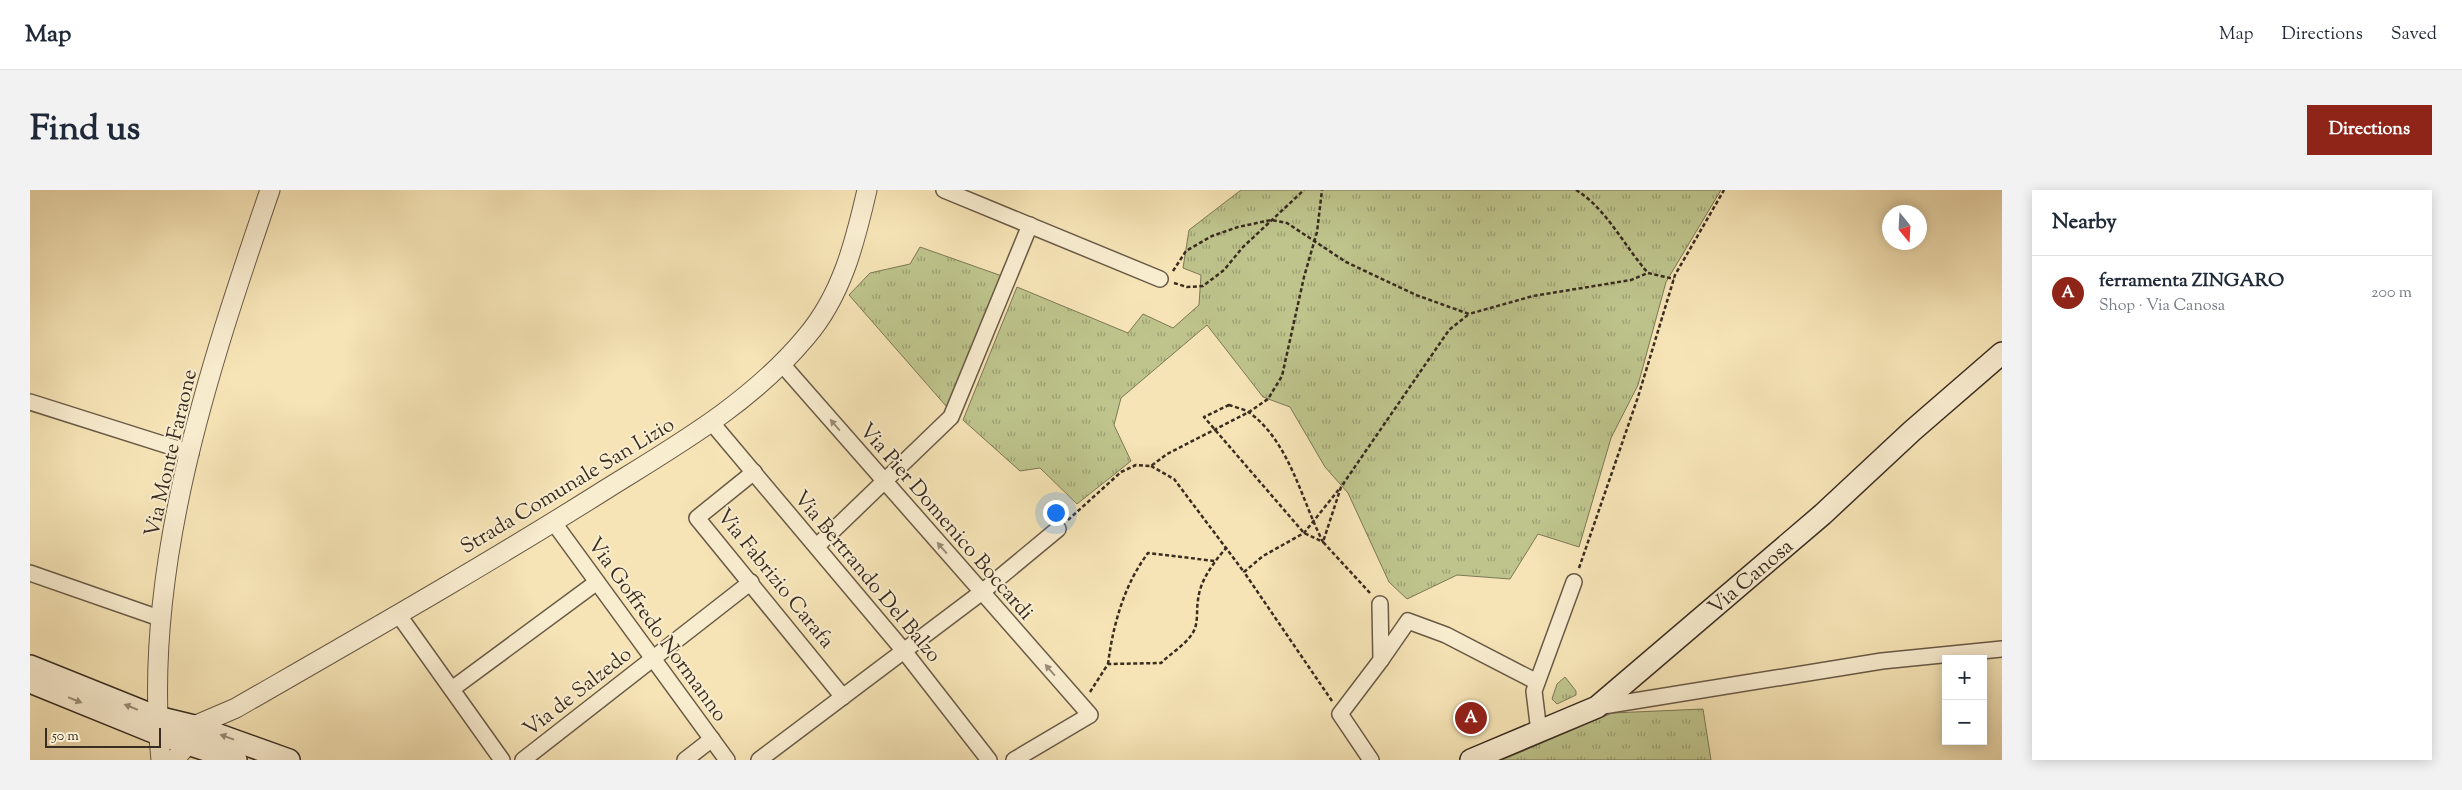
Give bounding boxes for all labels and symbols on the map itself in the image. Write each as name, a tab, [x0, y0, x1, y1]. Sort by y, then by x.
north arrow	[1882, 205, 1927, 250]
street label: Via Monte Faraone	[138, 367, 206, 540]
street label: Strada Comunale San Lizio	[455, 411, 681, 563]
street label: Via Pier Domenico Boccardi	[851, 417, 1040, 628]
one-way arrow	[829, 420, 841, 432]
street label: Via Bertrando Del Balzo	[786, 485, 947, 670]
your location	[1043, 500, 1069, 526]
street label: Via Fabrizio Carafa	[709, 503, 840, 656]
street label: Via Goffredo Normanno	[579, 532, 734, 729]
street label: Via Canosa	[1702, 532, 1801, 623]
one-way arrow	[937, 541, 948, 554]
street label: Via de Salzedo	[518, 641, 639, 745]
one-way arrow	[1044, 663, 1055, 676]
one-way arrow	[68, 697, 82, 705]
pin: A	[1455, 699, 1487, 737]
one-way arrow	[123, 703, 138, 711]
scale bar	[45, 725, 161, 748]
one-way arrow	[219, 733, 234, 741]

